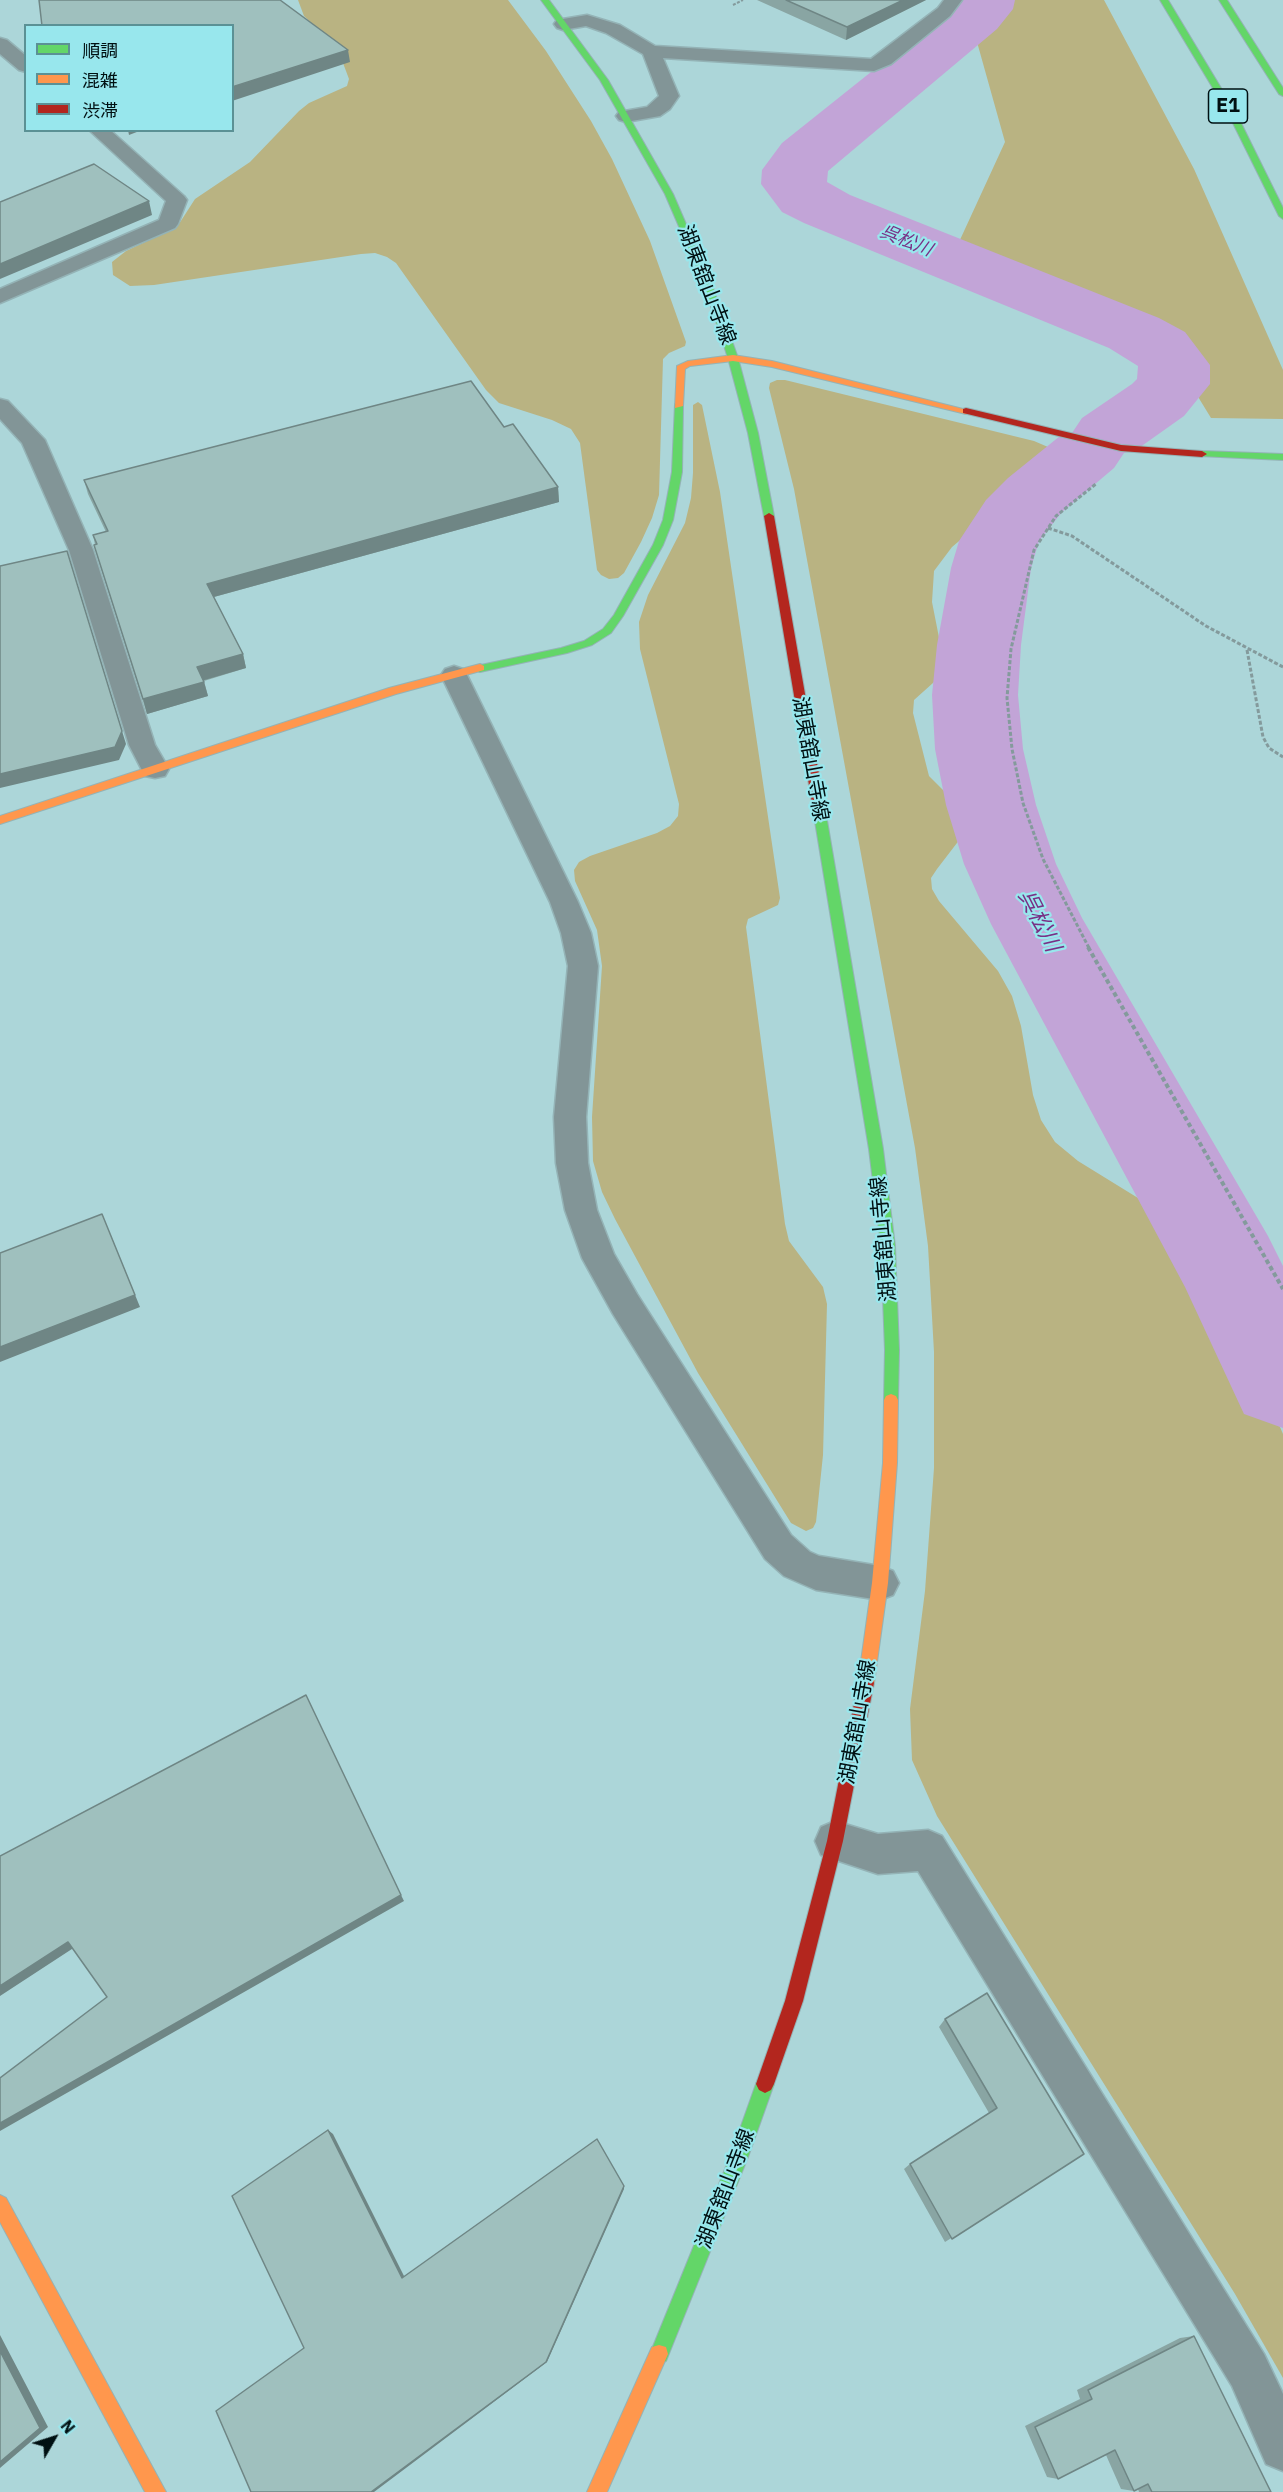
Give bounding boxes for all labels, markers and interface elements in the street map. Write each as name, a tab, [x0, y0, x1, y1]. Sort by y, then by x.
legend	[24, 24, 234, 132]
text: 順調	[82, 39, 118, 62]
text: 混雑	[82, 69, 118, 92]
road number: E1	[1208, 89, 1248, 123]
text: 渋滞	[82, 99, 118, 122]
water label: 呉松川	[877, 221, 935, 261]
street label: 湖東舘山寺線	[672, 222, 740, 348]
street label: 湖東舘山寺線	[787, 695, 833, 823]
water label: 呉松川	[1012, 886, 1066, 956]
street label: 湖東舘山寺線	[866, 1175, 902, 1303]
street label: 湖東舘山寺線	[835, 1658, 881, 1786]
street label: 湖東舘山寺線	[692, 2126, 760, 2252]
north arrow	[24, 2408, 84, 2468]
text: N	[57, 2416, 79, 2437]

